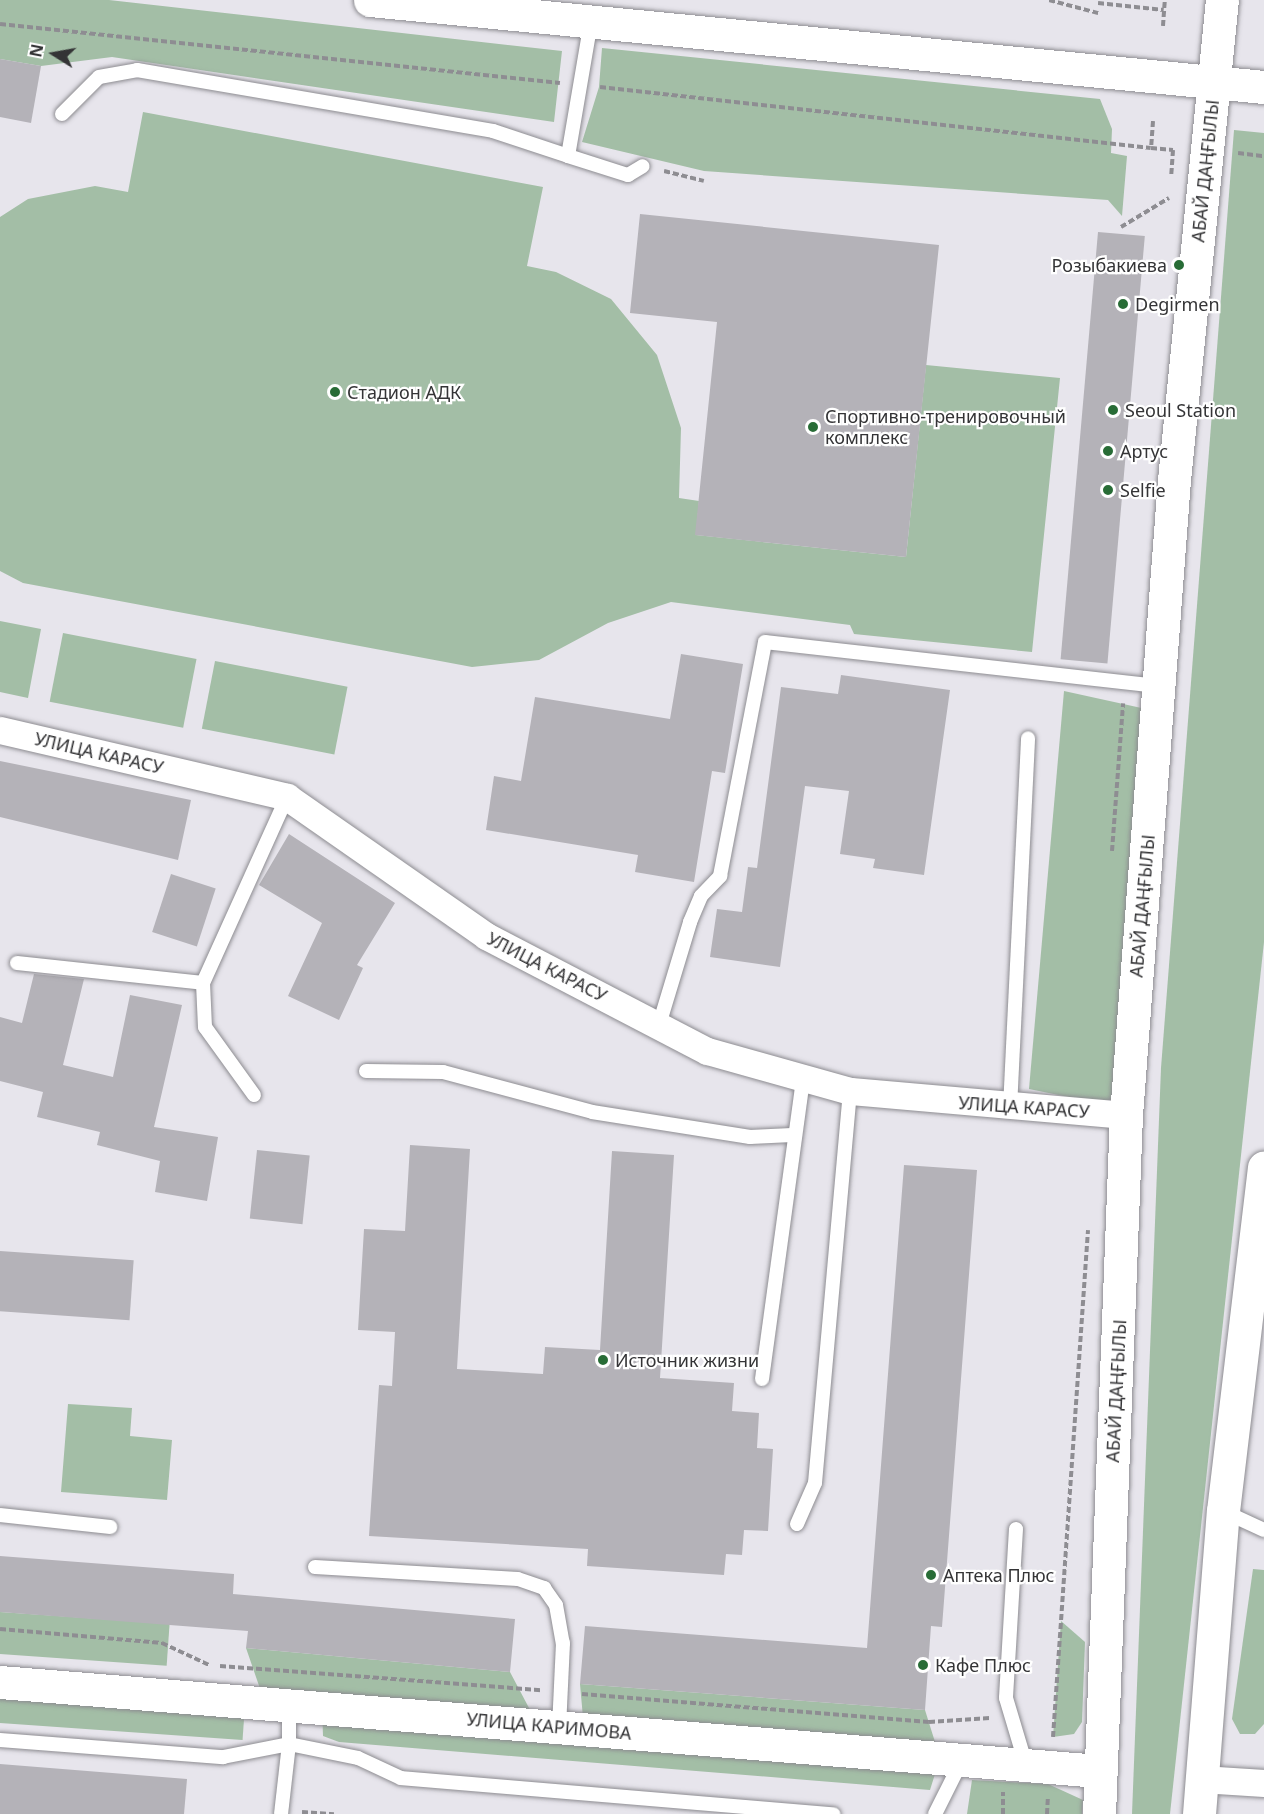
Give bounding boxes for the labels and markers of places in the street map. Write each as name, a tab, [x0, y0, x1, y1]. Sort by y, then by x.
place label: Розыбакиева	[1052, 254, 1167, 276]
marker: Розыбакиева	[1172, 258, 1186, 272]
place label: Degirmen	[1135, 293, 1220, 315]
marker: Degirmen	[1116, 297, 1130, 311]
place label: Стадион АДК	[347, 381, 461, 403]
marker: Стадион АДК	[328, 385, 342, 399]
place label: Seoul Station	[1125, 399, 1236, 421]
marker: Seoul Station	[1106, 403, 1120, 417]
place label: Спортивно-тренировочный комплекс	[825, 406, 1066, 448]
marker: Спортивно-тренировочный комплекс	[806, 420, 820, 434]
place label: Артус	[1120, 440, 1168, 462]
marker: Артус	[1101, 444, 1115, 458]
place label: Selfie	[1120, 479, 1166, 501]
marker: Selfie	[1101, 483, 1115, 497]
place label: Источник жизни	[615, 1349, 759, 1371]
marker: Источник жизни	[596, 1353, 610, 1367]
place label: Аптека Плюс	[943, 1564, 1054, 1586]
marker: Аптека Плюс	[924, 1568, 938, 1582]
place label: Кафе Плюс	[935, 1654, 1031, 1676]
marker: Кафе Плюс	[916, 1658, 930, 1672]

